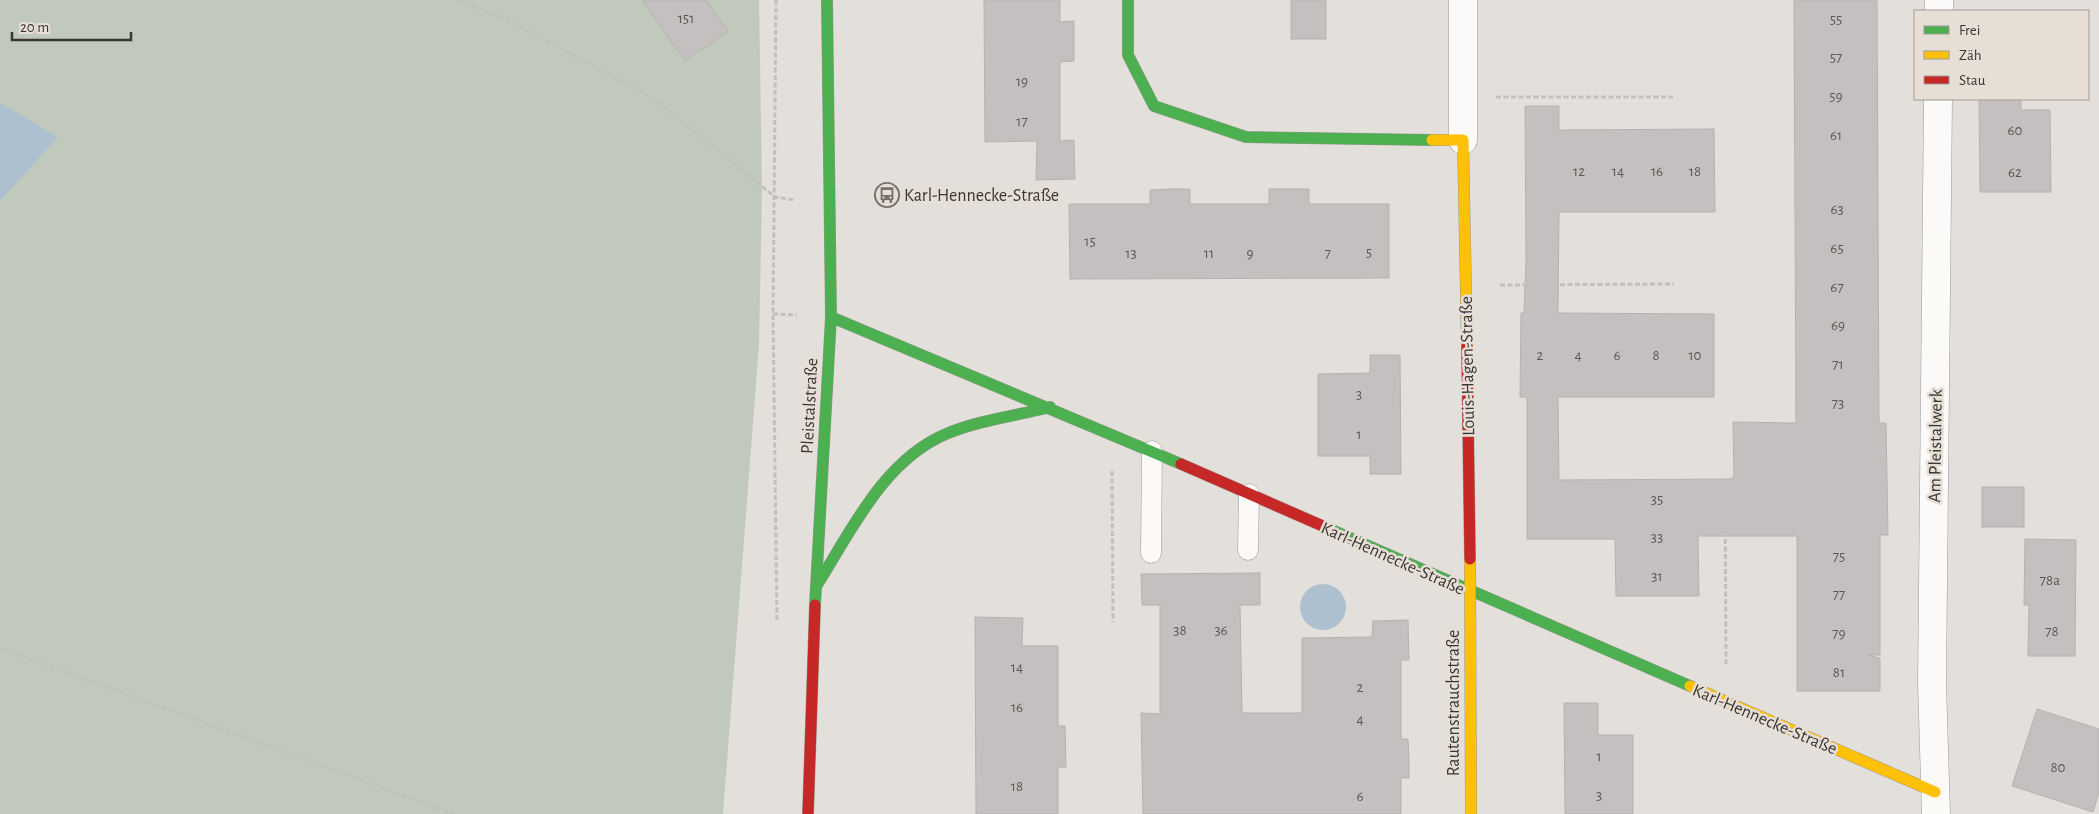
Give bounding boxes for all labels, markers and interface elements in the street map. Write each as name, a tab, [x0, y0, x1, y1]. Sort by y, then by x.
scale bar	[12, 10, 131, 42]
legend	[1914, 10, 2089, 100]
house number: 151	[678, 11, 694, 26]
house number: 55	[1830, 12, 1842, 27]
text: 20 m	[20, 20, 49, 35]
text: Frei	[1959, 23, 1980, 38]
text: Zäh	[1959, 48, 1982, 63]
house number: 57	[1830, 50, 1842, 65]
text: Stau	[1959, 73, 1986, 88]
house number: 19	[1016, 74, 1028, 89]
house number: 59	[1829, 89, 1843, 104]
house number: 17	[1016, 114, 1028, 129]
house number: 60	[2008, 123, 2023, 138]
house number: 61	[1830, 128, 1842, 143]
house number: 12	[1573, 164, 1585, 179]
house number: 14	[1612, 164, 1624, 179]
house number: 16	[1651, 164, 1663, 179]
house number: 18	[1689, 164, 1701, 179]
house number: 62	[2008, 165, 2022, 180]
bus stop icon: Karl-Hennecke-Straße	[874, 182, 900, 208]
place label: Karl-Hennecke-Straße	[904, 187, 1059, 205]
house number: 63	[1830, 202, 1844, 217]
house number: 15	[1084, 234, 1096, 249]
house number: 65	[1830, 241, 1844, 256]
house number: 5	[1366, 245, 1372, 260]
house number: 13	[1125, 246, 1137, 261]
house number: 11	[1204, 246, 1214, 261]
house number: 9	[1246, 246, 1254, 261]
house number: 7	[1325, 246, 1331, 261]
house number: 67	[1830, 280, 1844, 295]
street label: Louis-Hagen-Straße	[1458, 296, 1478, 436]
house number: 69	[1831, 318, 1845, 333]
house number: 2	[1537, 348, 1544, 363]
house number: 4	[1574, 348, 1582, 363]
house number: 6	[1613, 348, 1621, 363]
house number: 8	[1652, 348, 1660, 363]
house number: 10	[1688, 348, 1702, 363]
house number: 71	[1832, 357, 1844, 372]
street label: Pleistalstraße	[798, 358, 822, 455]
house number: 3	[1356, 387, 1362, 402]
street label: Am Pleistalwerk	[1926, 388, 1946, 503]
house number: 73	[1832, 396, 1844, 411]
house number: 1	[1356, 427, 1362, 442]
house number: 35	[1651, 492, 1663, 507]
street label: Karl-Hennecke-Straße	[1318, 519, 1467, 599]
house number: 33	[1651, 530, 1663, 545]
house number: 75	[1833, 549, 1845, 564]
house number: 31	[1651, 569, 1663, 584]
house number: 78a	[2040, 573, 2060, 588]
house number: 77	[1833, 587, 1845, 602]
house number: 38	[1173, 623, 1187, 638]
house number: 36	[1214, 623, 1228, 638]
house number: 78	[2045, 624, 2059, 639]
house number: 79	[1832, 626, 1846, 641]
street label: Rautenstrauchstraße	[1445, 630, 1463, 776]
house number: 14	[1011, 660, 1023, 675]
house number: 81	[1833, 665, 1845, 680]
house number: 2	[1357, 680, 1364, 695]
street label: Karl-Hennecke-Straße	[1690, 681, 1840, 759]
house number: 16	[1011, 700, 1023, 715]
house number: 4	[1356, 712, 1364, 727]
house number: 1	[1596, 749, 1602, 764]
house number: 80	[2050, 760, 2066, 775]
house number: 18	[1011, 779, 1023, 794]
house number: 3	[1596, 788, 1602, 803]
house number: 6	[1356, 789, 1364, 804]

